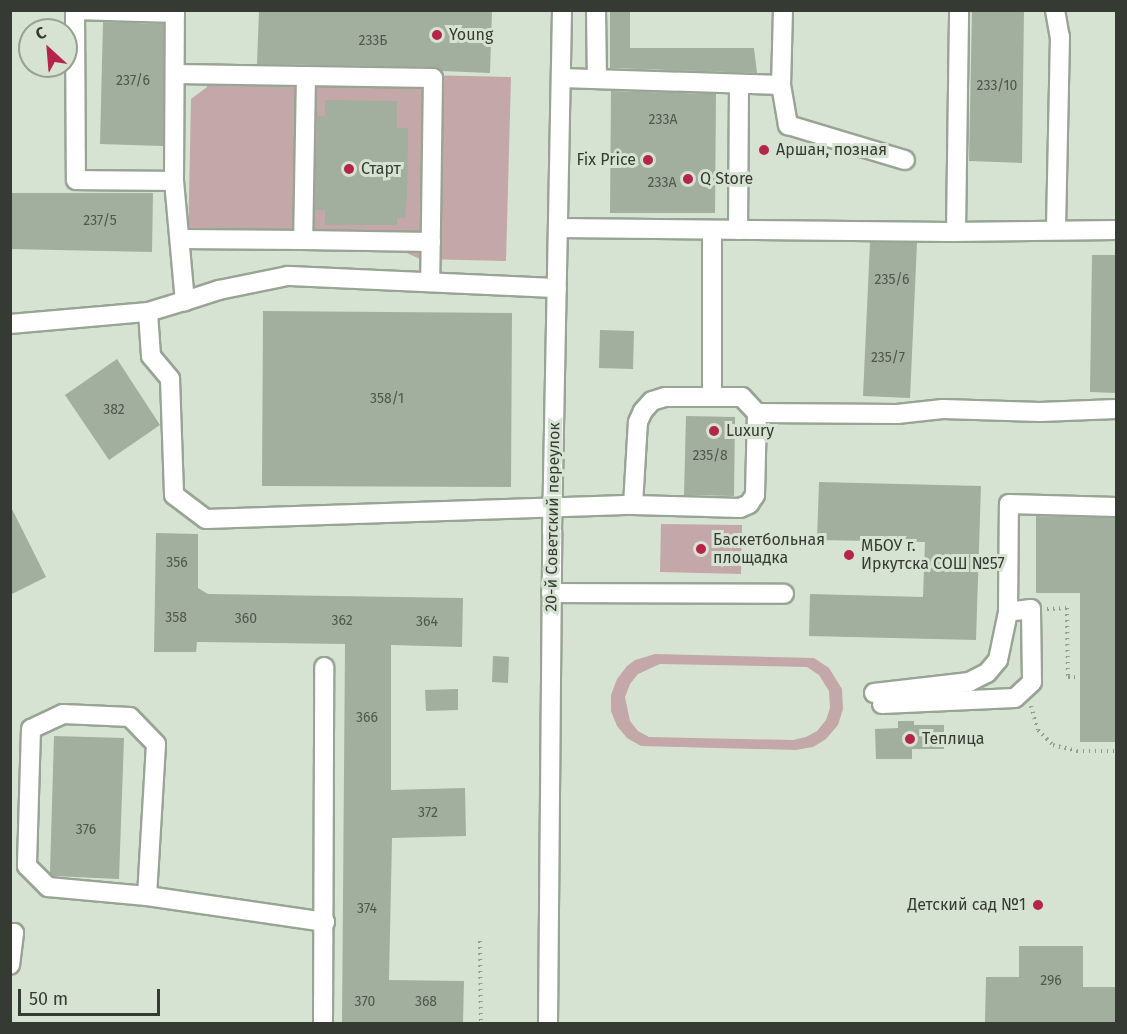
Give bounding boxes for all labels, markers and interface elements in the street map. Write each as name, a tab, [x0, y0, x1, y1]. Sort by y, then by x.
north arrow	[18, 18, 78, 78]
text: С	[32, 23, 49, 44]
place label: Young	[449, 25, 493, 45]
marker: Young	[430, 28, 444, 42]
house number: 233Б	[359, 33, 387, 49]
house number: 237/6	[116, 73, 150, 89]
house number: 233/10	[977, 78, 1017, 94]
house number: 233А	[649, 112, 677, 128]
place label: Аршан, позная	[776, 140, 887, 160]
marker: Аршан, позная	[757, 143, 771, 157]
place label: Fix Price	[576, 150, 636, 170]
marker: Fix Price	[641, 153, 655, 167]
place label: Старт	[361, 159, 401, 179]
marker: Старт	[342, 162, 356, 176]
place label: Q Store	[700, 169, 753, 189]
marker: Q Store	[681, 172, 695, 186]
house number: 233А	[648, 175, 676, 191]
house number: 237/5	[83, 213, 117, 229]
house number: 235/6	[875, 272, 909, 288]
house number: 235/7	[871, 350, 905, 366]
house number: 358/1	[370, 391, 404, 407]
house number: 382	[103, 402, 125, 418]
place label: Luxury	[726, 421, 774, 441]
street label: 20-й Советский переулок	[542, 422, 564, 612]
marker: Luxury	[707, 424, 721, 438]
house number: 235/8	[692, 448, 728, 464]
place label: Баскетбольная площадка	[713, 530, 825, 568]
place label: МБОУ г. Иркутска СОШ №57	[861, 536, 1005, 574]
marker: Баскетбольная площадка	[694, 542, 708, 556]
marker: МБОУ г. Иркутска СОШ №57	[842, 548, 856, 562]
house number: 356	[166, 555, 188, 571]
house number: 358	[165, 610, 187, 626]
house number: 360	[235, 611, 257, 627]
house number: 362	[331, 613, 353, 629]
house number: 364	[416, 614, 438, 630]
house number: 366	[356, 710, 378, 726]
place label: Теплица	[922, 729, 984, 749]
marker: Теплица	[903, 732, 917, 746]
house number: 372	[418, 805, 438, 821]
house number: 376	[76, 822, 96, 838]
place label: Детский сад №1	[907, 895, 1026, 915]
marker: Детский сад №1	[1031, 898, 1045, 912]
house number: 374	[357, 901, 377, 917]
house number: 296	[1040, 973, 1062, 989]
scale bar	[21, 977, 164, 1015]
text: 50 m	[29, 988, 68, 1010]
house number: 370	[355, 994, 375, 1010]
house number: 368	[415, 994, 437, 1010]

